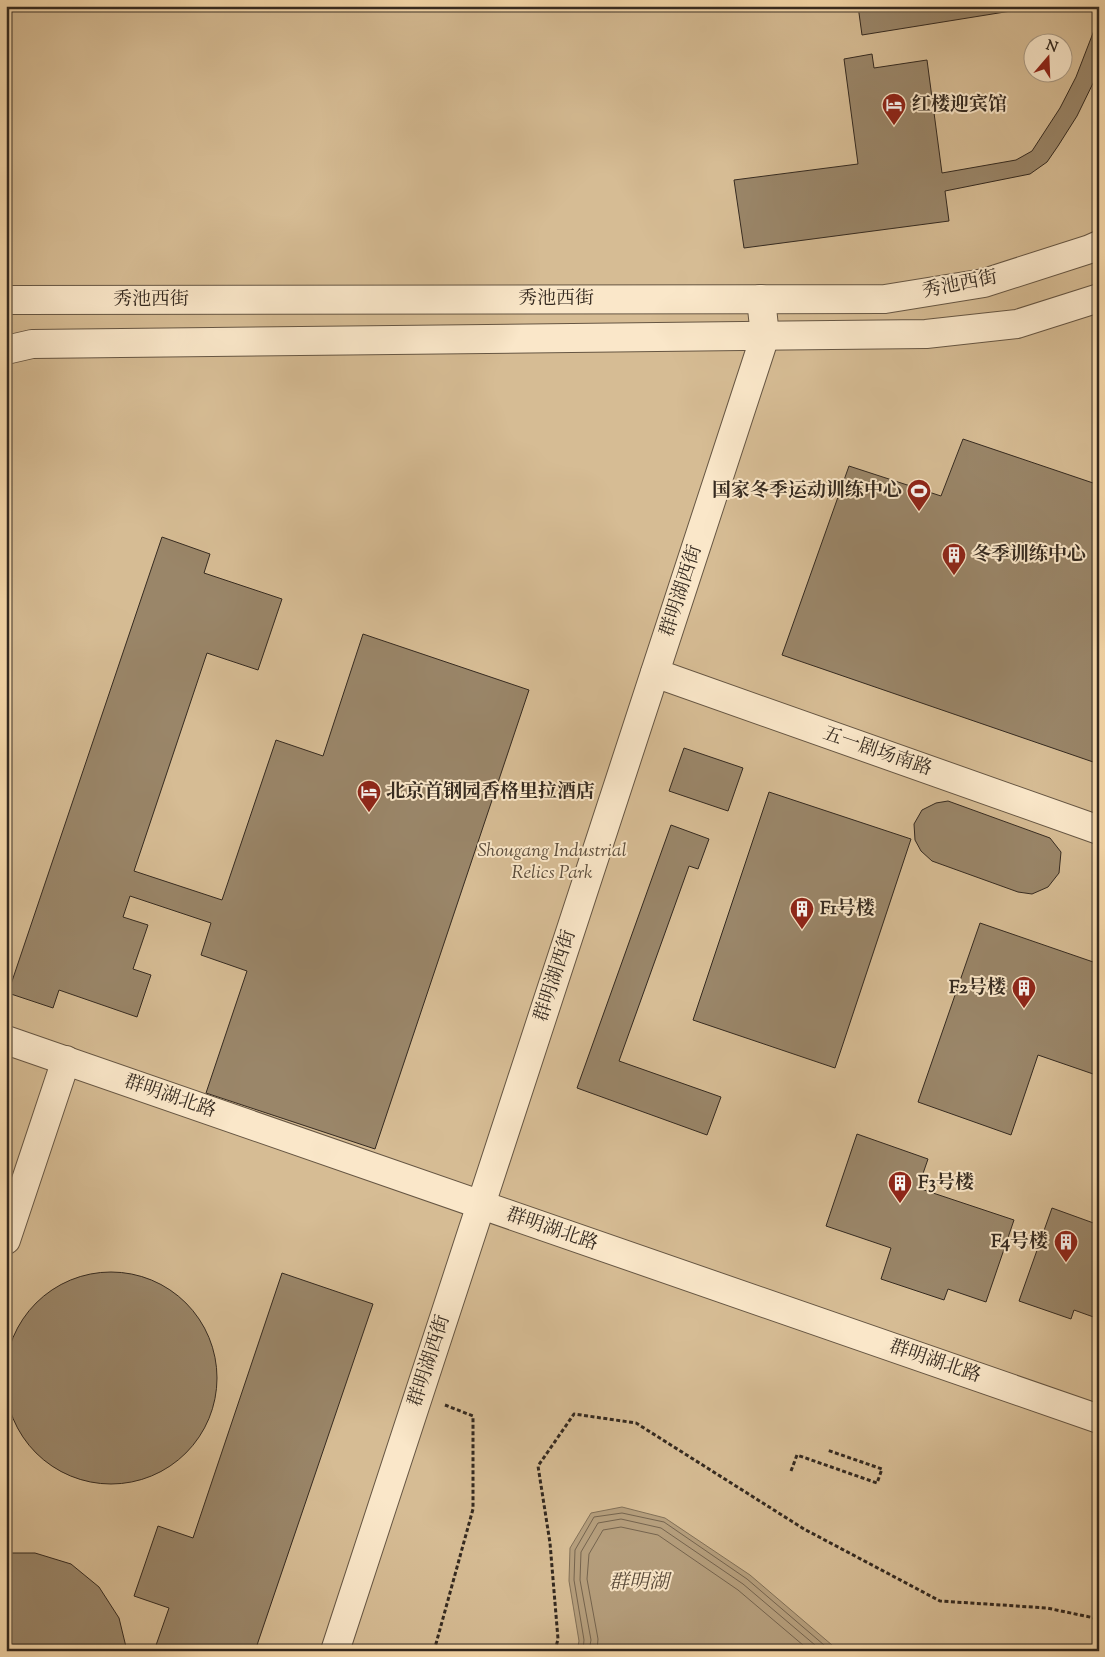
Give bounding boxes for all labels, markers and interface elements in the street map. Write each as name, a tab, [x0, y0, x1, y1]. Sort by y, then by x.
north arrow	[1022, 32, 1072, 82]
text: N	[1043, 36, 1060, 59]
hotel icon: 红楼迎宾馆	[881, 92, 907, 126]
place label: 红楼迎宾馆	[912, 92, 1007, 119]
street label: 秀池西街	[920, 264, 1000, 306]
street label: 秀池西街	[518, 286, 594, 313]
street label: 秀池西街	[113, 287, 189, 314]
place label: 国家冬季运动训练中心	[712, 478, 902, 505]
sports icon: 国家冬季运动训练中心	[906, 478, 932, 512]
street label: 群明湖西街	[654, 542, 710, 640]
building icon: 冬季训练中心	[941, 542, 967, 576]
place label: 冬季训练中心	[972, 542, 1086, 569]
street label: 五一剧场南路	[819, 721, 935, 783]
hotel icon: 北京首钢园香格里拉酒店	[356, 779, 382, 813]
place label: 北京首钢园香格里拉酒店	[386, 779, 595, 806]
park label: Shougang Industrial Relics Park	[477, 838, 627, 887]
building icon: F1号楼	[789, 896, 815, 930]
place label: F1号楼	[820, 896, 875, 923]
street label: 群明湖西街	[528, 927, 584, 1025]
place label: F2号楼	[949, 975, 1006, 1002]
building icon: F2号楼	[1011, 975, 1037, 1009]
street label: 群明湖北路	[121, 1069, 219, 1125]
building icon: F3号楼	[887, 1170, 913, 1204]
place label: F3号楼	[918, 1170, 974, 1197]
street label: 群明湖北路	[503, 1202, 601, 1258]
place label: F4号楼	[991, 1229, 1048, 1256]
building icon: F4号楼	[1053, 1229, 1079, 1263]
street label: 群明湖西街	[402, 1312, 458, 1410]
street label: 群明湖北路	[886, 1334, 984, 1390]
water label: 群明湖	[609, 1569, 672, 1598]

